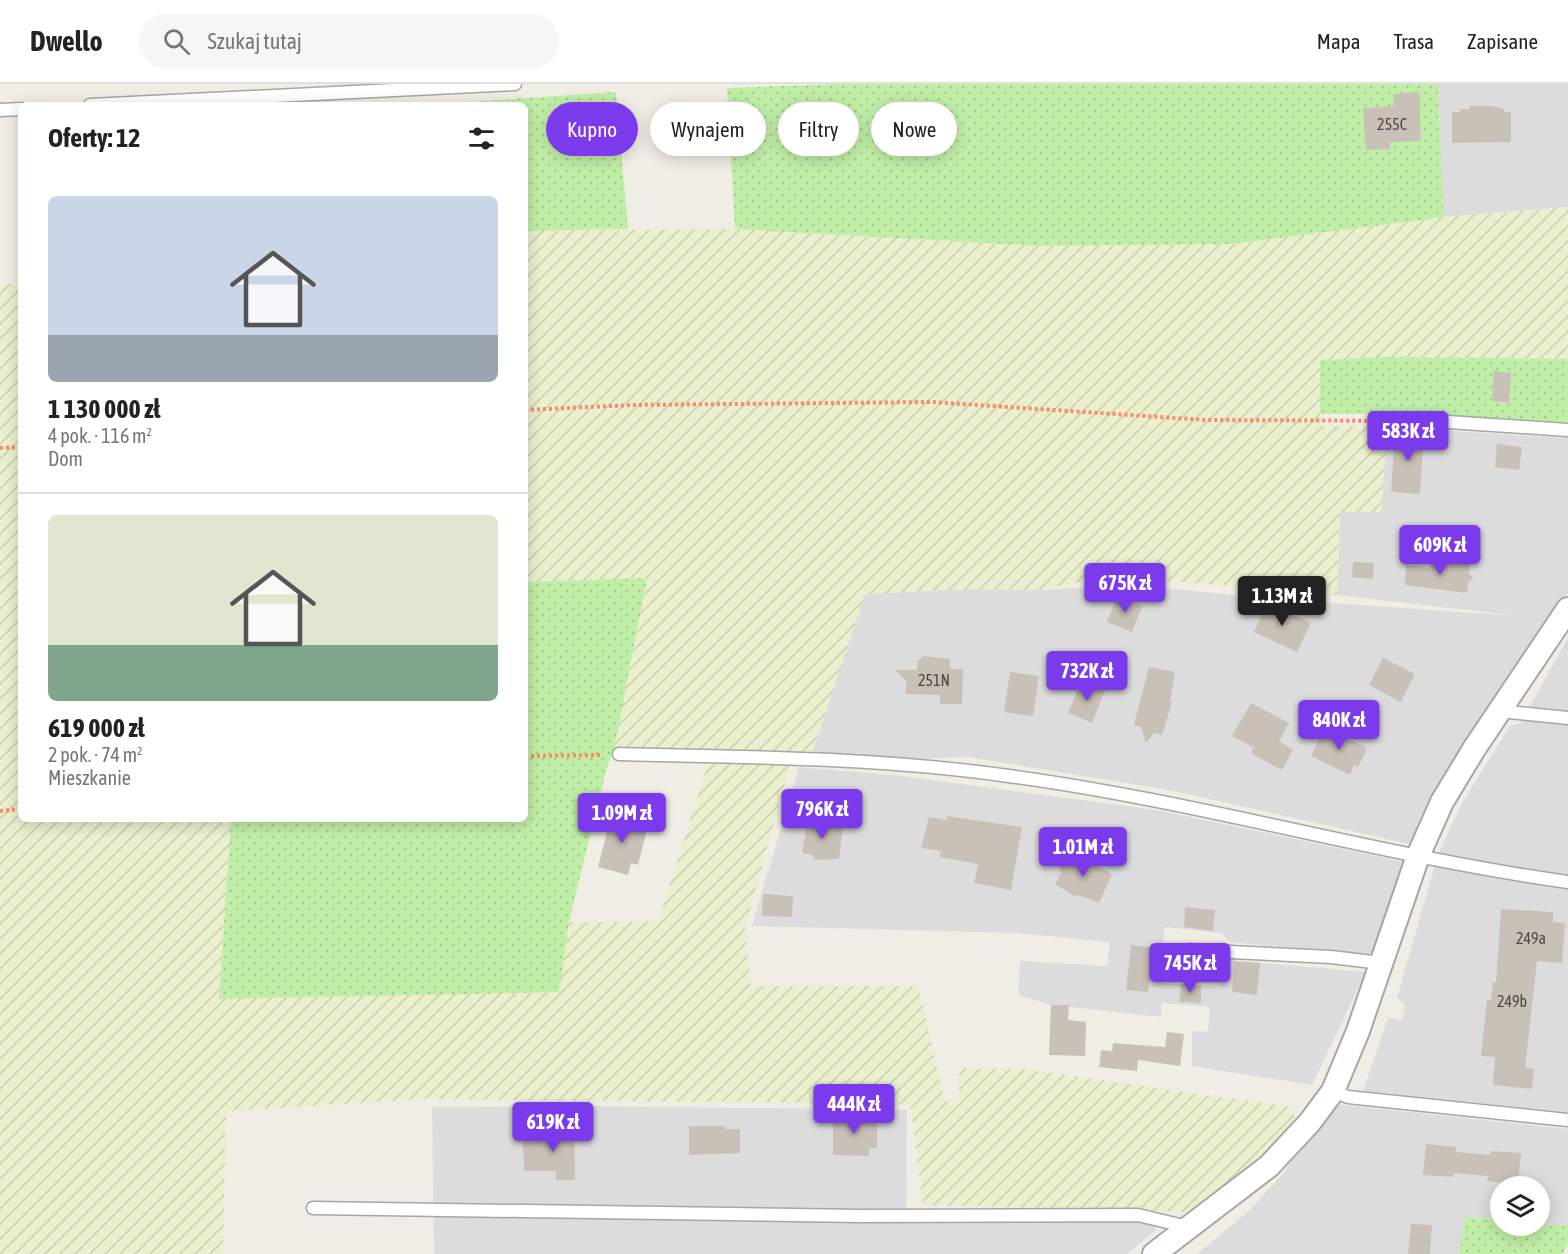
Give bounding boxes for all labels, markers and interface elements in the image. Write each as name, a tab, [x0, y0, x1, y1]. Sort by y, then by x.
search box	[139, 14, 559, 68]
text: Dwello	[30, 25, 103, 57]
icon: search	[160, 25, 193, 58]
text: Szukaj tutaj	[208, 28, 302, 54]
text: Mapa	[1317, 29, 1360, 53]
text: Trasa	[1393, 29, 1434, 53]
text: Zapisane	[1467, 29, 1538, 53]
chip: Kupno	[546, 102, 638, 156]
chip: Wynajem	[650, 102, 766, 156]
chip: Filtry	[778, 102, 859, 156]
chip: Nowe	[871, 102, 957, 156]
house number: 255C	[1377, 115, 1407, 133]
icon: filters	[465, 122, 498, 155]
text: Oferty: 12	[48, 123, 140, 153]
icon: home	[219, 235, 327, 343]
text: 1 130 000 zł	[48, 394, 160, 424]
pin: 583K zł	[1353, 411, 1463, 462]
text: 583K zł	[1381, 419, 1435, 442]
text: 4 pok. · 116 m²	[48, 424, 152, 447]
text: Dom	[48, 447, 83, 470]
pin: 609K zł	[1385, 525, 1495, 576]
text: 609K zł	[1413, 533, 1467, 556]
icon: home	[219, 554, 327, 662]
pin: 675K zł	[1070, 563, 1180, 614]
text: 675K zł	[1098, 571, 1152, 594]
pin: 1.13M zł	[1220, 576, 1344, 627]
text: 1.13M zł	[1252, 584, 1312, 607]
pin: 732K zł	[1032, 651, 1142, 702]
text: 732K zł	[1060, 659, 1114, 682]
house number: 251N	[918, 671, 950, 689]
pin: 840K zł	[1284, 700, 1394, 751]
text: 840K zł	[1312, 708, 1366, 731]
text: 619 000 zł	[48, 713, 145, 743]
text: 2 pok. · 74 m²	[48, 743, 143, 766]
text: Mieszkanie	[48, 766, 131, 789]
pin: 796K zł	[767, 789, 877, 840]
pin: 1.09M zł	[560, 793, 684, 844]
text: 796K zł	[795, 797, 849, 820]
text: 1.09M zł	[592, 801, 652, 824]
pin: 1.01M zł	[1021, 827, 1145, 878]
text: 1.01M zł	[1053, 835, 1113, 858]
house number: 249a	[1516, 929, 1546, 947]
pin: 745K zł	[1135, 943, 1245, 994]
text: 745K zł	[1163, 951, 1217, 974]
house number: 249b	[1497, 992, 1527, 1010]
pin: 444K zł	[799, 1084, 909, 1135]
text: 444K zł	[827, 1092, 881, 1115]
pin: 619K zł	[498, 1102, 608, 1153]
text: 619K zł	[526, 1110, 580, 1133]
map controls	[1490, 1176, 1550, 1236]
button: layers	[1490, 1176, 1550, 1236]

